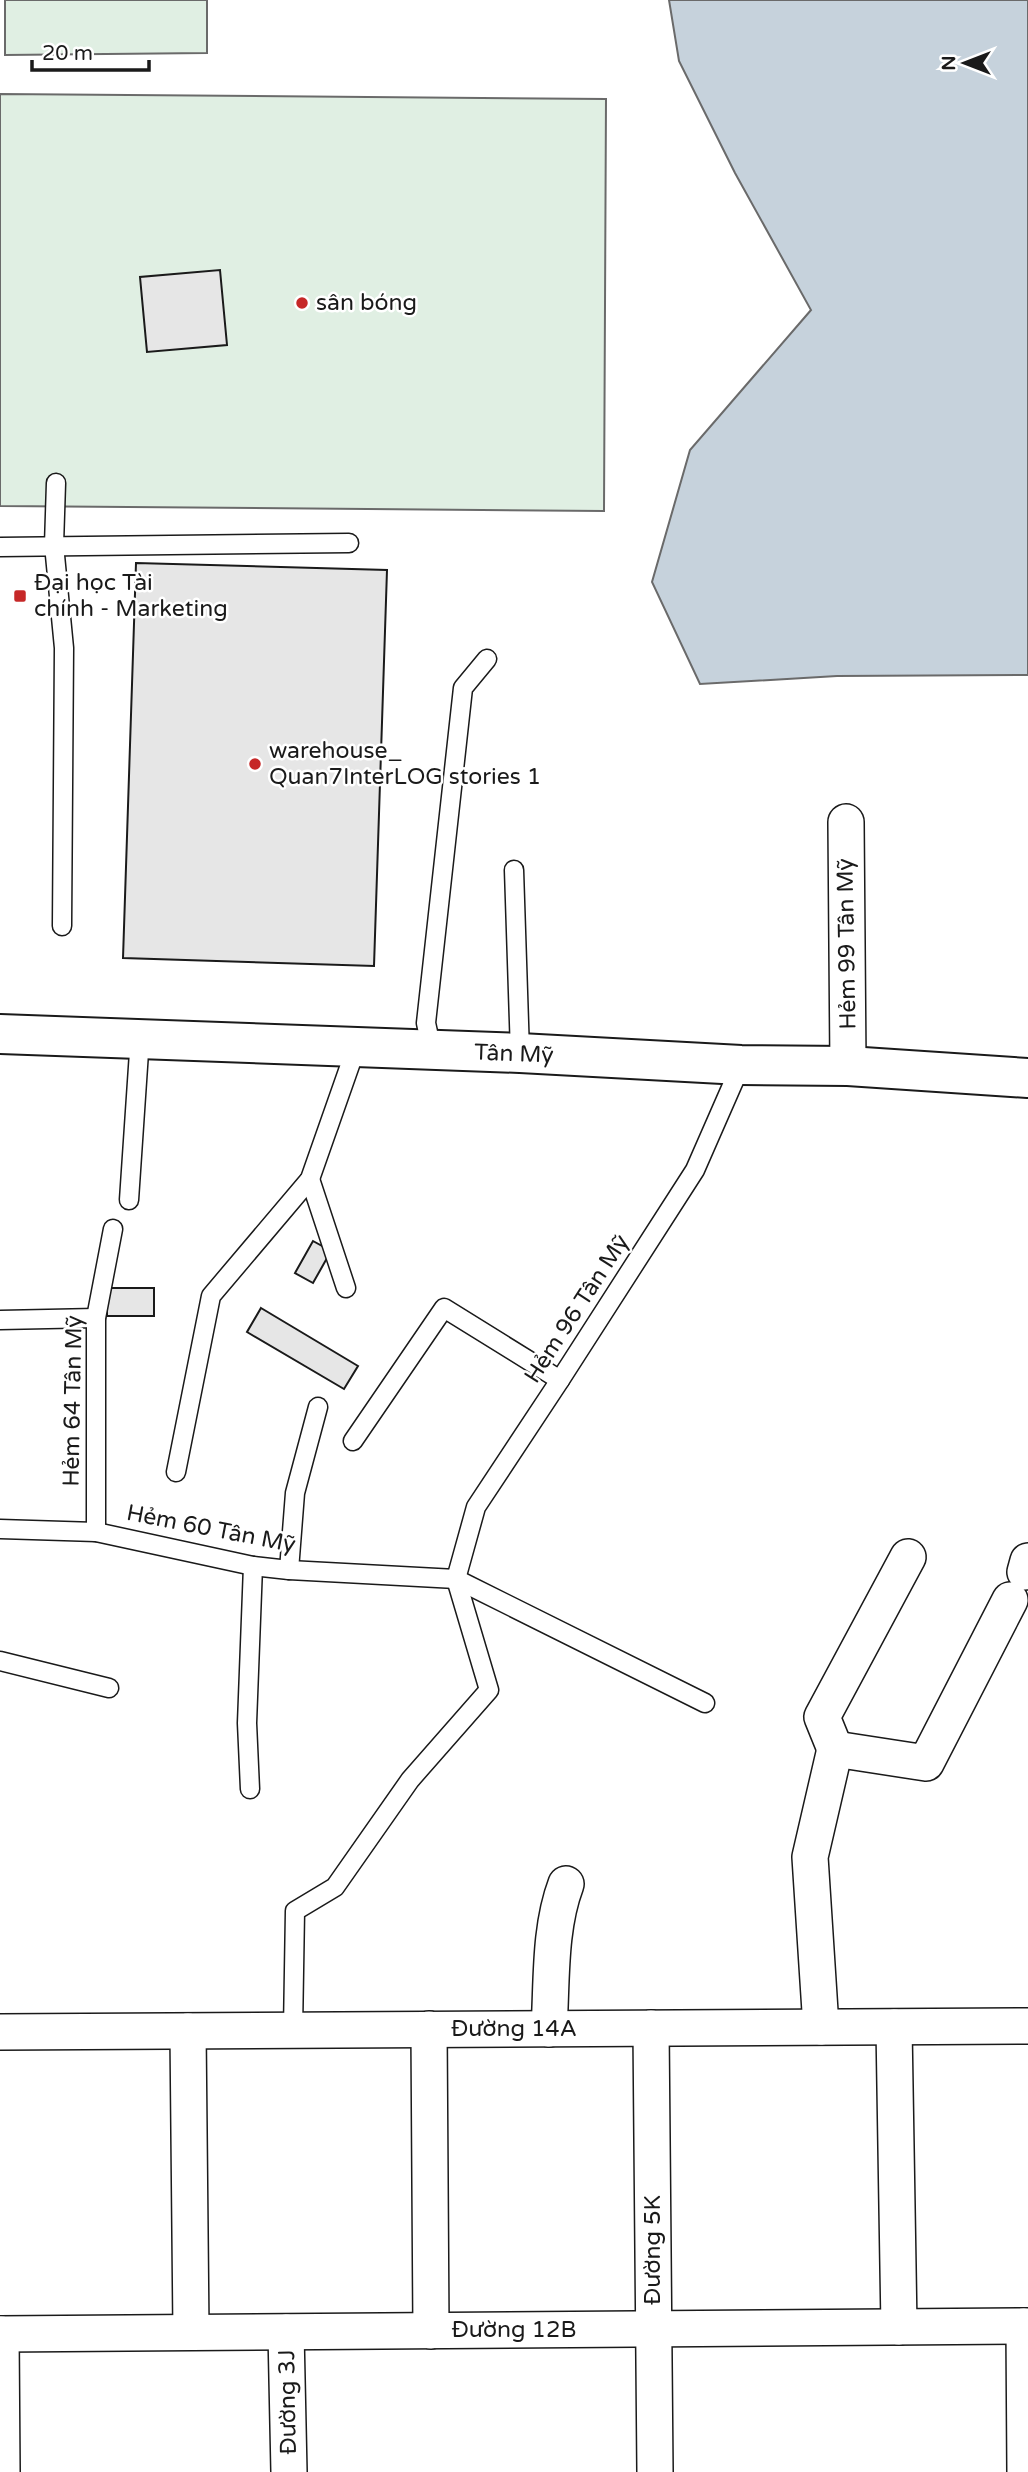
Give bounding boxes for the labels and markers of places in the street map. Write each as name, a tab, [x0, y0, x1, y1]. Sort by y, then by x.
place label: sân bóng	[316, 289, 417, 317]
marker: sân bóng	[294, 295, 310, 311]
place label: Đại học Tài chính - Marketing	[34, 569, 228, 623]
marker: Đại học Tài chính - Marketing	[12, 588, 28, 604]
place label: warehouse_ Quan7InterLOG stories 1	[269, 737, 541, 791]
marker: warehouse_ Quan7InterLOG stories 1	[247, 756, 263, 772]

